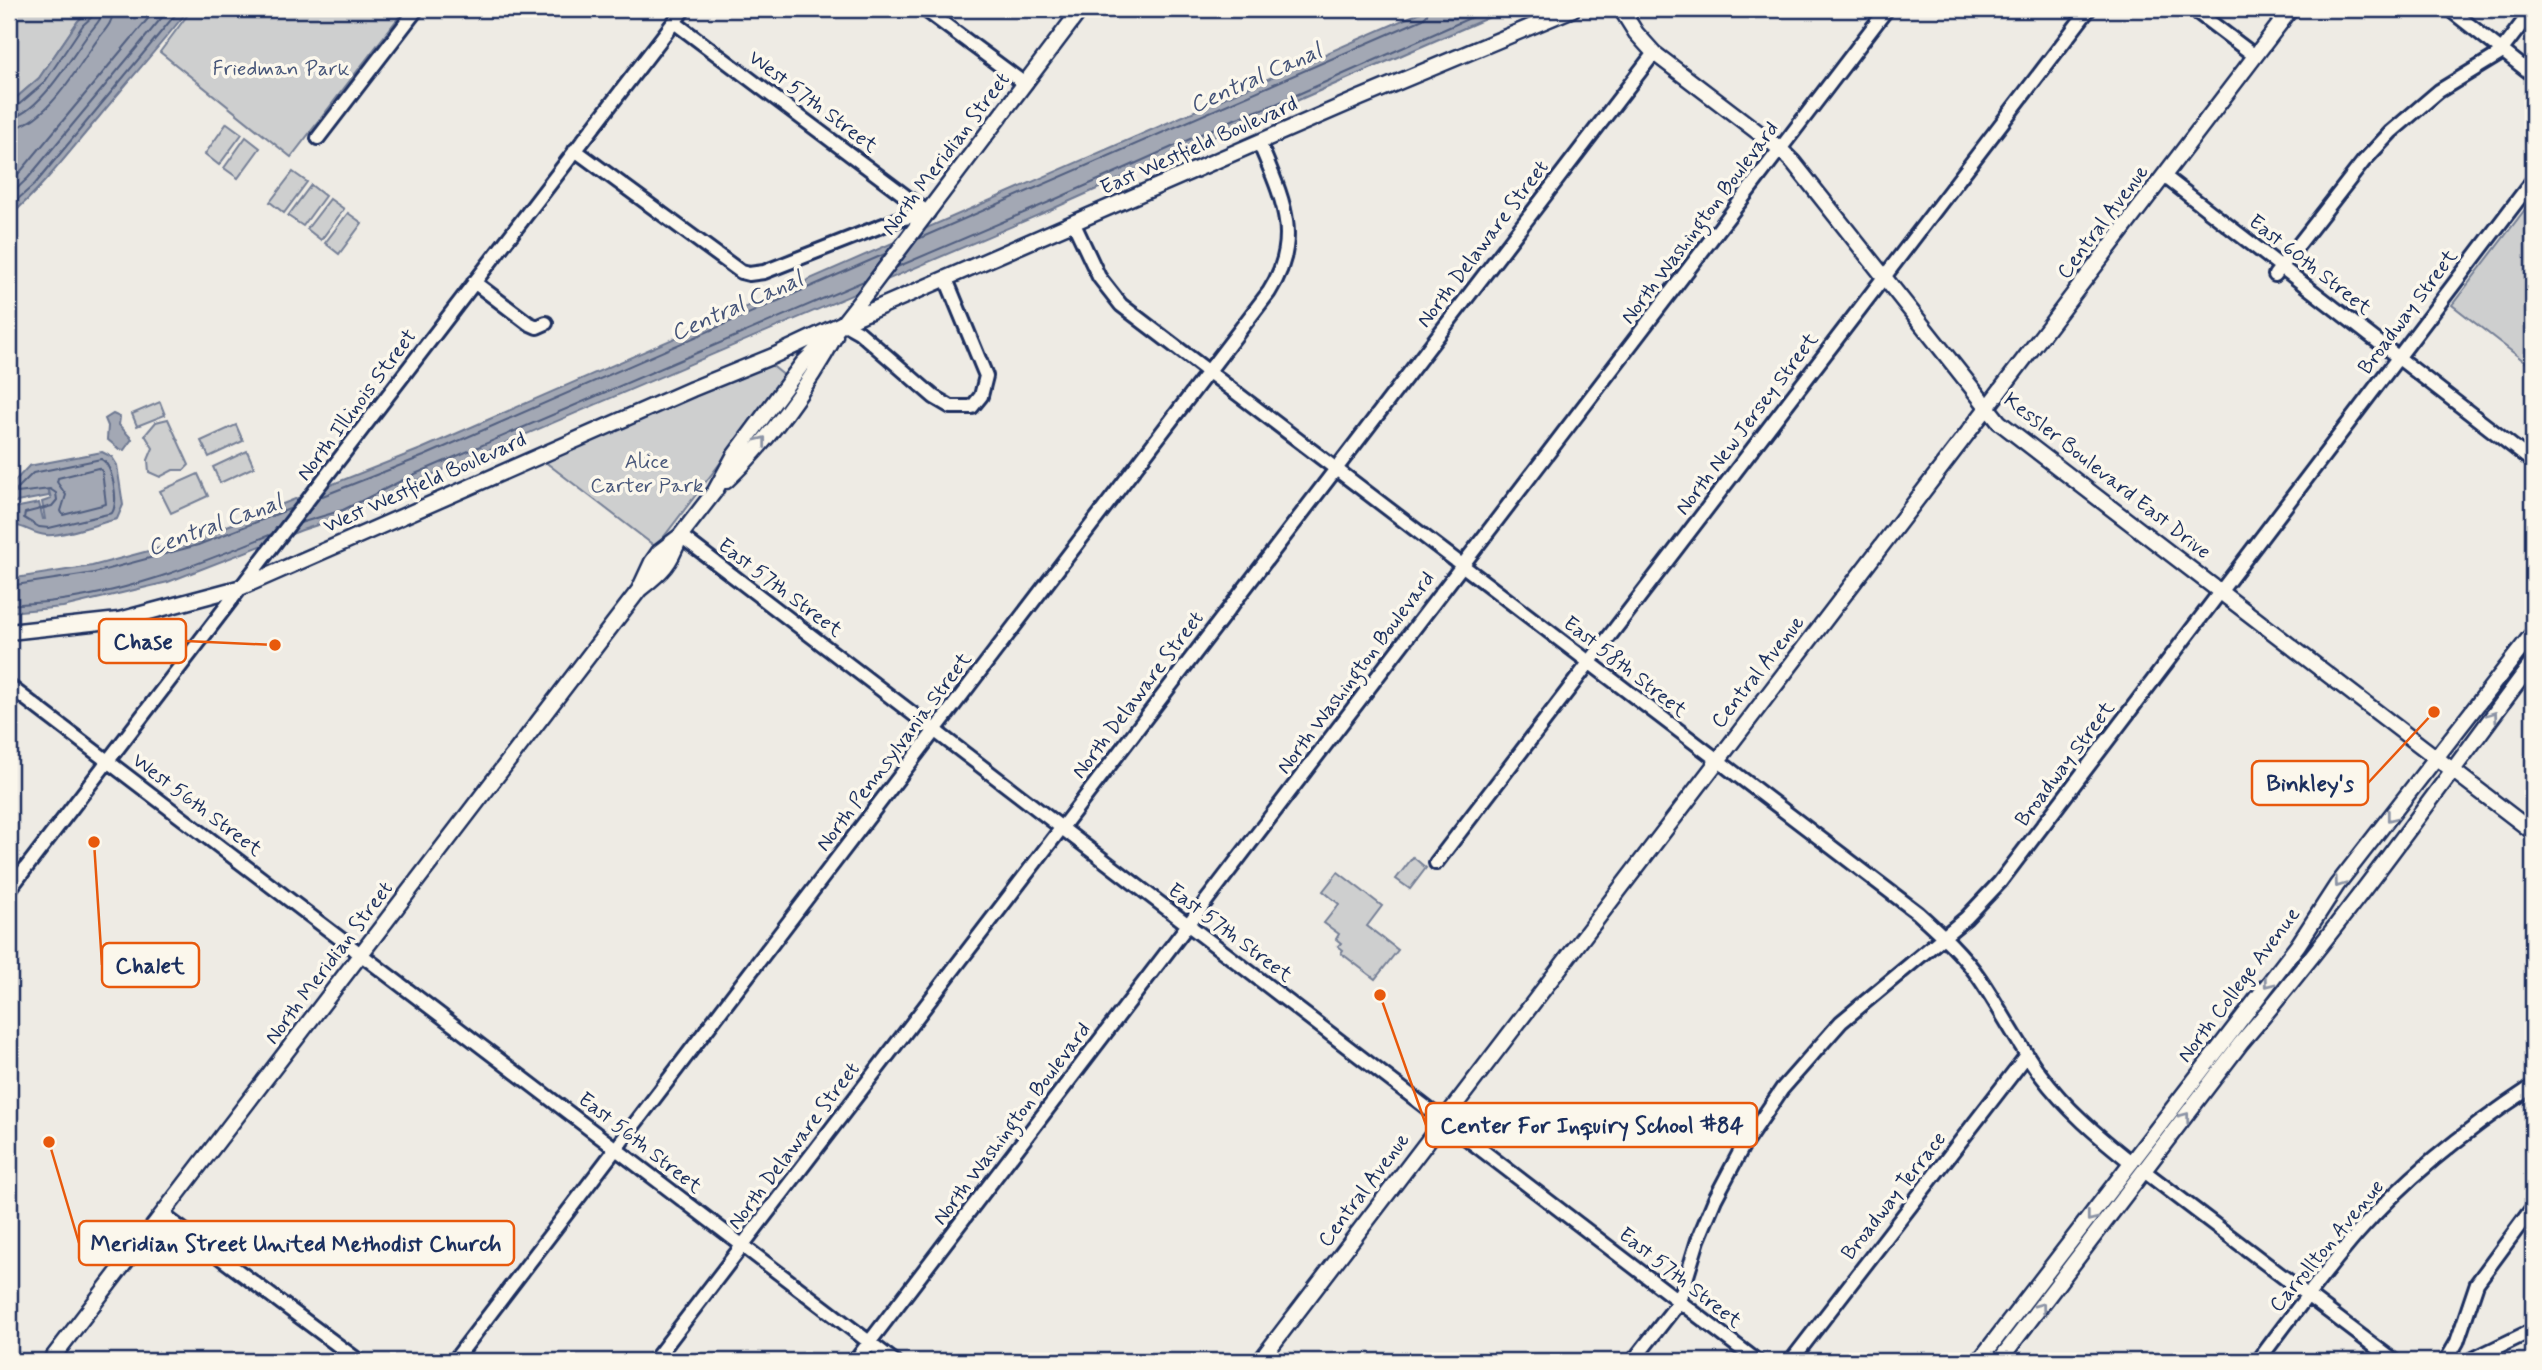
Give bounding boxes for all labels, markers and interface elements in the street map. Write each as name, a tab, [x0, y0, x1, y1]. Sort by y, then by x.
water label: Central Canal	[1186, 36, 1329, 121]
street label: West 57th Street	[743, 44, 884, 160]
park label: Friedman Park	[212, 55, 350, 83]
street label: North Meridian Street	[875, 67, 1017, 241]
street label: East Westfield Boulevard	[1096, 90, 1302, 202]
street label: North Washington Boulevard	[1614, 116, 1787, 331]
street label: North Delaware Street	[1411, 154, 1555, 334]
street label: Central Avenue	[2051, 159, 2155, 285]
street label: East 60th Street	[2243, 208, 2378, 322]
street label: Broadway Street	[2352, 243, 2465, 380]
water label: Central Canal	[667, 264, 810, 349]
street label: North Illinois Street	[291, 323, 423, 487]
street label: North New Jersey Street	[1669, 326, 1825, 521]
street label: Kessler Boulevard East Drive	[1997, 386, 2217, 566]
street label: West Westfield Boulevard	[319, 426, 531, 540]
one-way arrow	[753, 437, 766, 449]
park label: Alice Carter Park	[590, 448, 704, 500]
water label: Central Canal	[144, 487, 289, 564]
street label: East 57th Street	[712, 532, 849, 645]
street label: North Washington Boulevard	[1270, 566, 1443, 781]
street label: North Delaware Street	[1066, 605, 1210, 785]
street label: Central Avenue	[1705, 609, 1811, 734]
street label: East 58th Street	[1557, 610, 1693, 725]
callout: Chase	[99, 619, 186, 663]
text: Chase	[113, 628, 173, 658]
street label: North Pennsylvania Street	[810, 646, 979, 857]
street label: Broadway Street	[2009, 695, 2122, 832]
one-way arrow	[2485, 711, 2497, 724]
street label: West 56th Street	[126, 747, 268, 864]
callout: Binkley's	[2252, 761, 2368, 805]
text: Binkley's	[2266, 770, 2355, 800]
one-way arrow	[2386, 809, 2399, 822]
one-way arrow	[2335, 875, 2348, 888]
street label: North Meridian Street	[258, 876, 400, 1050]
street label: East 57th Street	[1162, 877, 1299, 990]
street label: North College Avenue	[2171, 901, 2307, 1069]
callout: Chalet	[102, 943, 199, 987]
text: Chalet	[115, 952, 185, 982]
one-way arrow	[2264, 976, 2277, 988]
street label: North Washington Boulevard	[926, 1017, 1099, 1232]
street label: North Delaware Street	[722, 1056, 866, 1236]
street label: East 56th Street	[572, 1086, 708, 1201]
callout: Center For Inquiry School #84	[1426, 1103, 1757, 1147]
text: Center For Inquiry School #84	[1440, 1112, 1744, 1142]
one-way arrow	[2177, 1112, 2189, 1125]
street label: Broadway Terrace	[1835, 1126, 1953, 1266]
street label: Central Avenue	[1312, 1127, 1416, 1253]
street label: Carrollton Avenue	[2263, 1174, 2391, 1318]
one-way arrow	[2086, 1209, 2099, 1221]
callout: Meridian Street United Methodist Church	[79, 1221, 514, 1265]
street label: East 57th Street	[1613, 1221, 1748, 1335]
text: Meridian Street United Methodist Church	[90, 1230, 502, 1260]
one-way arrow	[2032, 1302, 2045, 1315]

